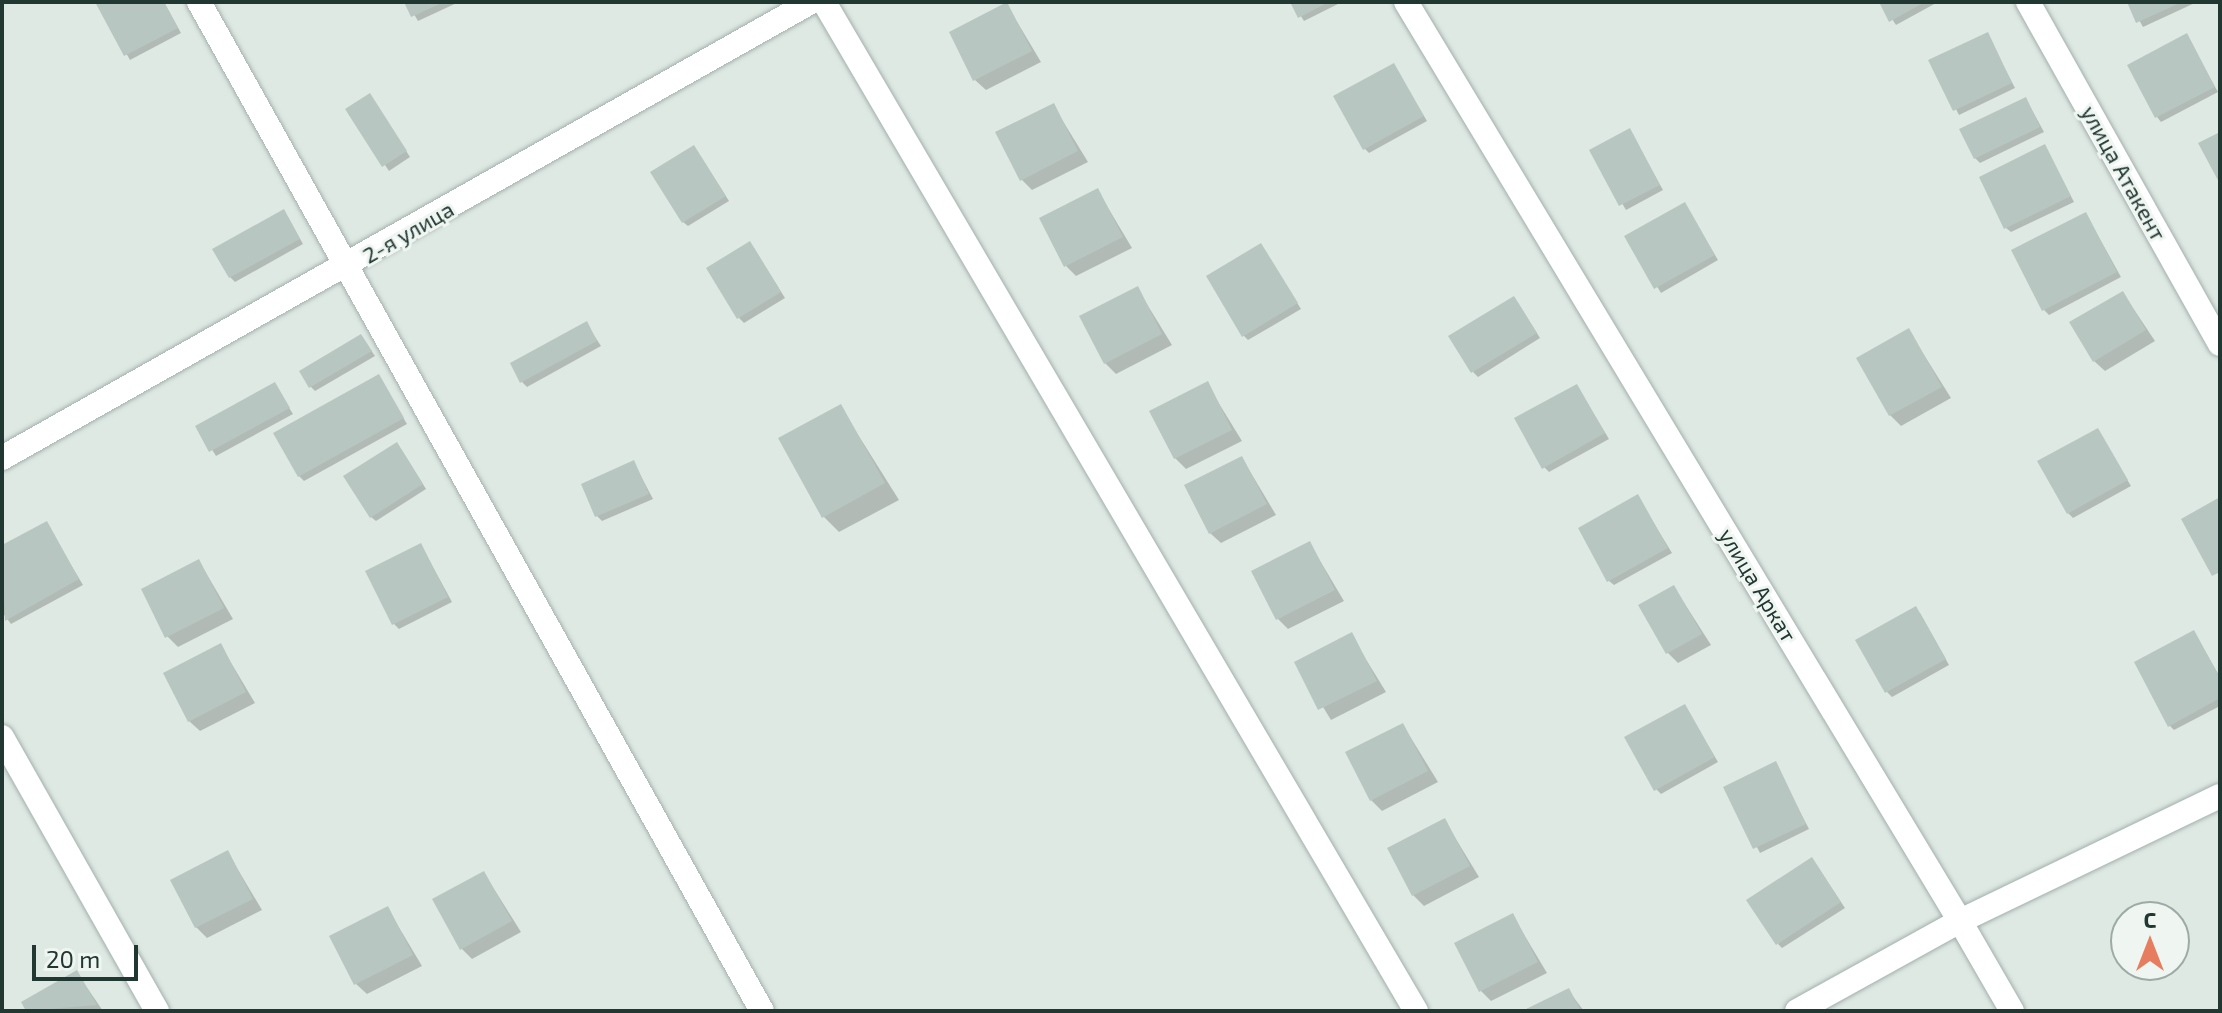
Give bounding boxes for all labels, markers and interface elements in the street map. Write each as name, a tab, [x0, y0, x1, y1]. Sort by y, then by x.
street label: улица Атакент	[2076, 101, 2172, 245]
street label: 2-я улица	[358, 195, 458, 269]
street label: улица Аркат	[1714, 524, 1802, 646]
north arrow	[2110, 901, 2190, 981]
text: С	[2144, 906, 2156, 932]
scale bar	[36, 929, 142, 979]
text: 20 m	[46, 944, 100, 973]

